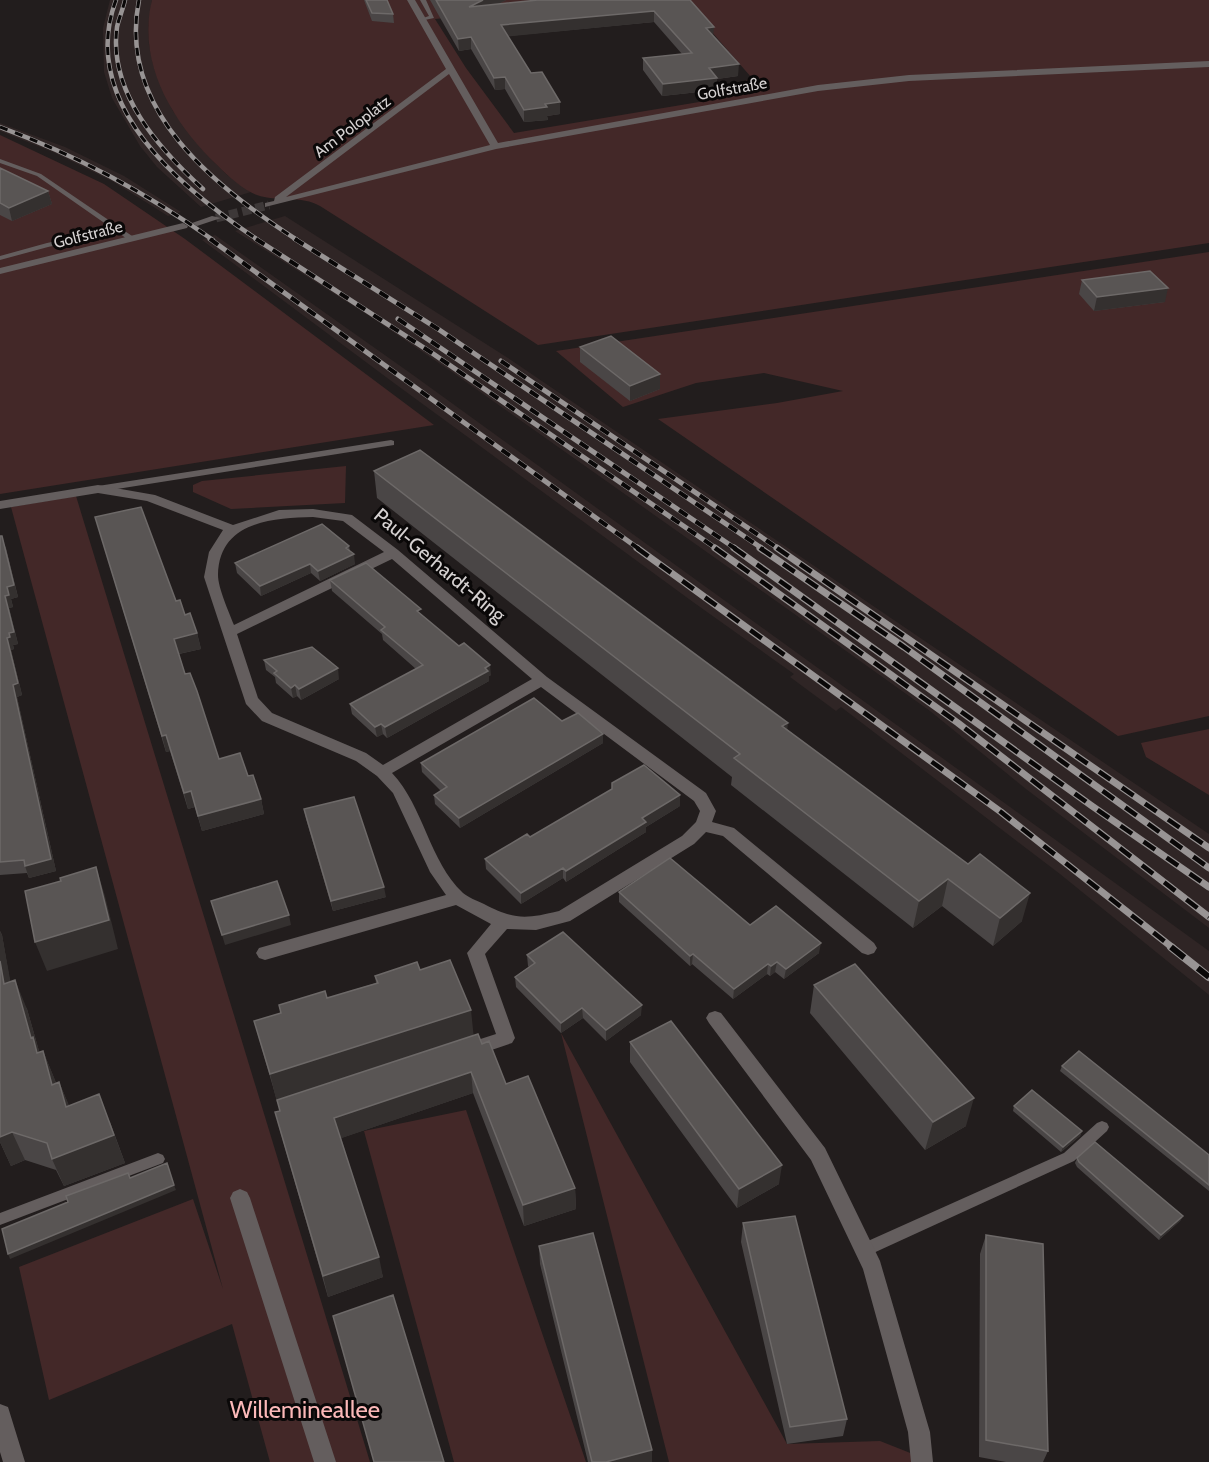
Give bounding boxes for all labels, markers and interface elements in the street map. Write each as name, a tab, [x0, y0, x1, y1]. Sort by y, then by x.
street label: Golfstraße	[696, 73, 768, 104]
street label: Am Poloplatz	[310, 91, 395, 161]
street label: Golfstraße	[52, 217, 125, 252]
street label: Paul-Gerhardt-Ring	[369, 503, 511, 628]
park label: Willemineallee	[230, 1395, 380, 1424]

